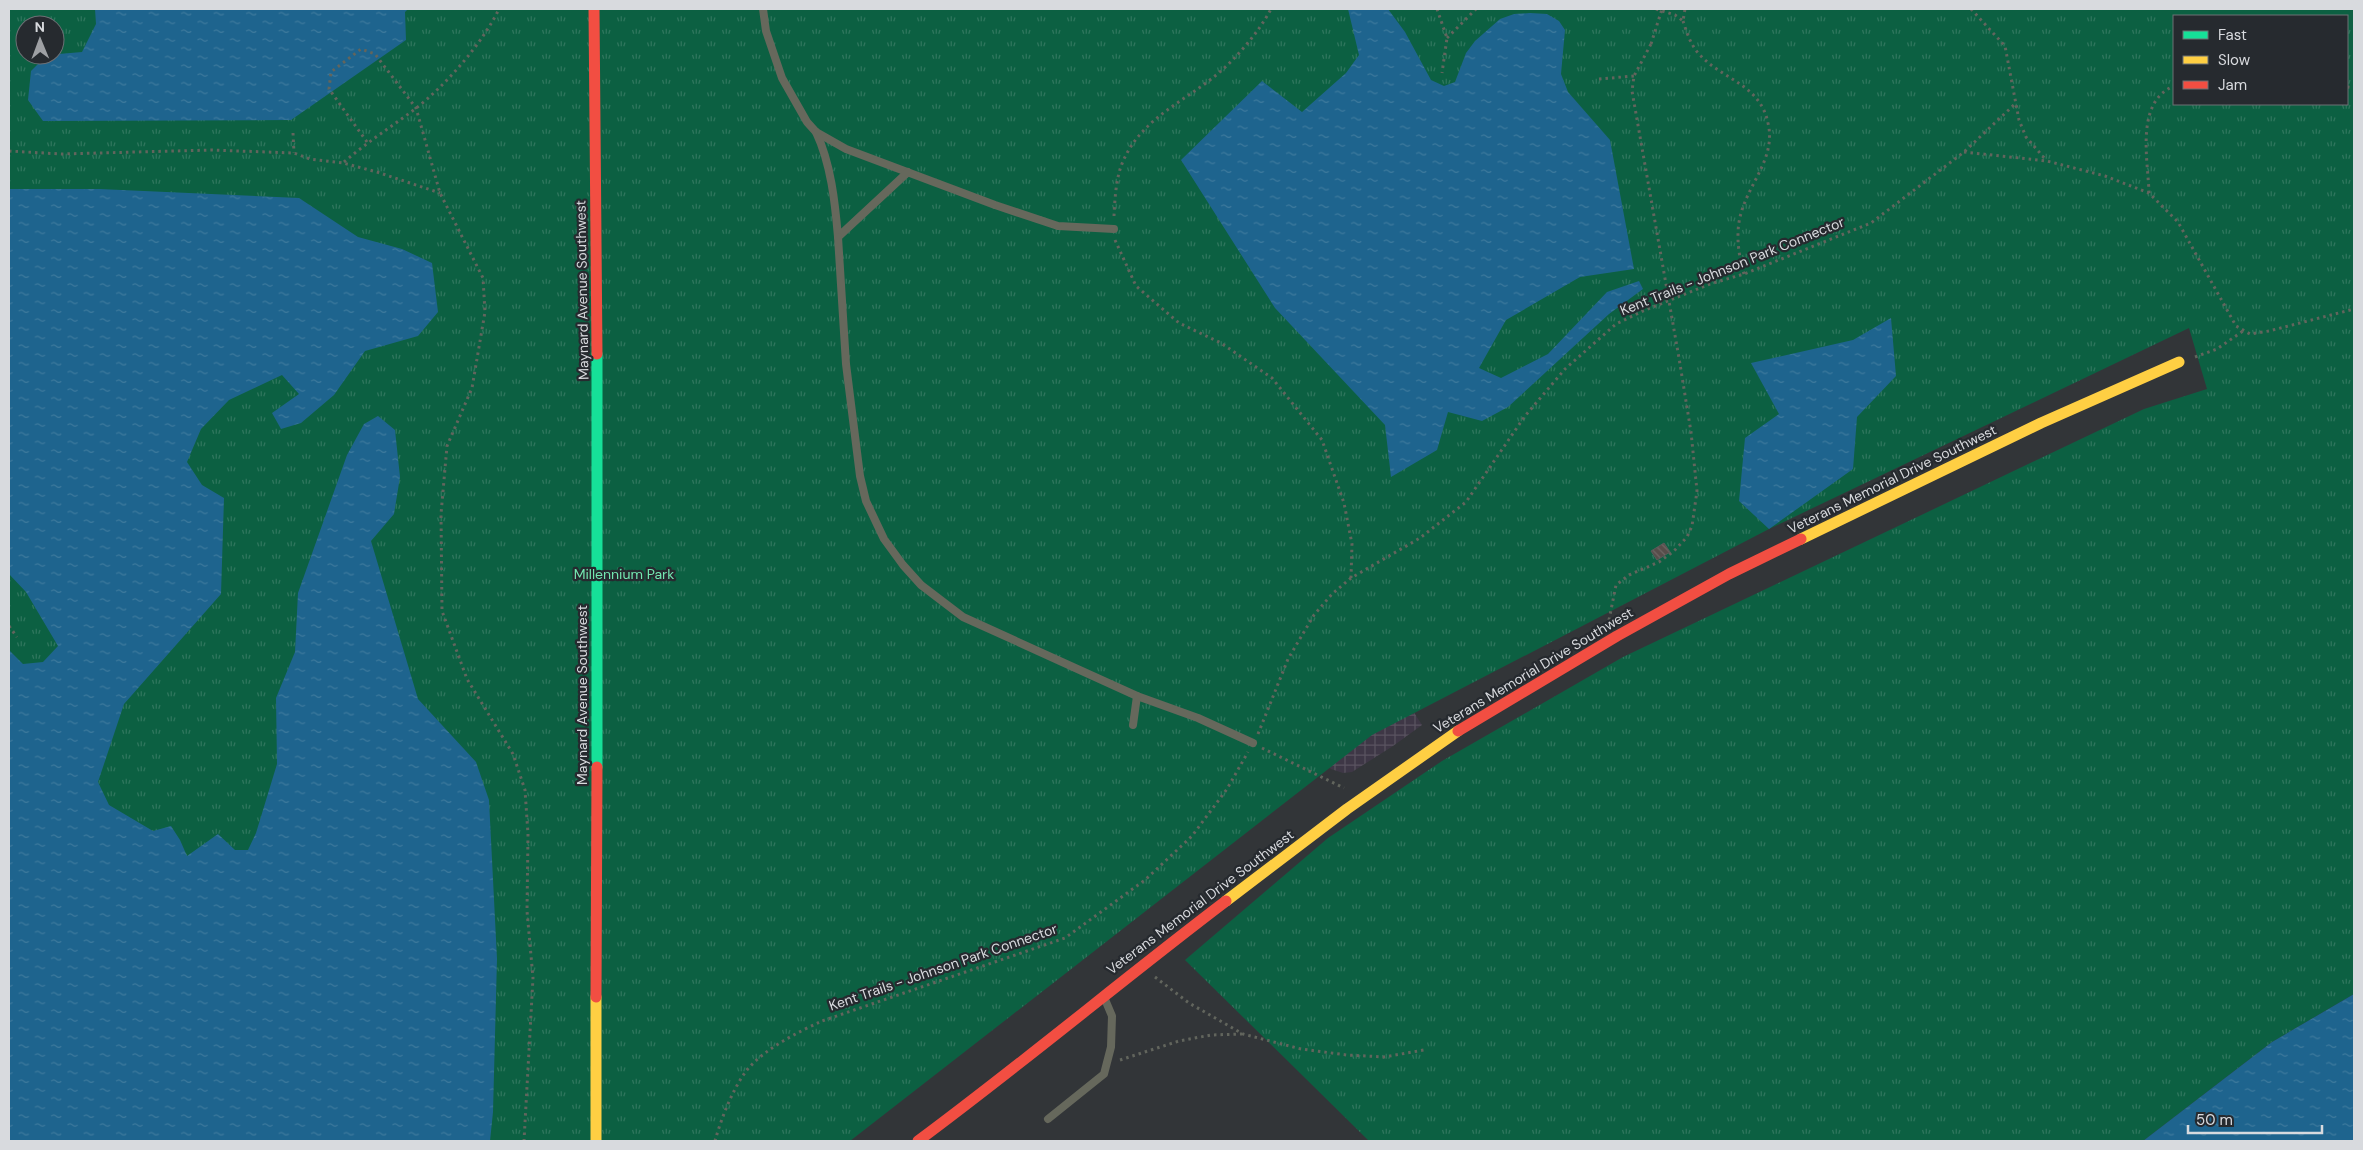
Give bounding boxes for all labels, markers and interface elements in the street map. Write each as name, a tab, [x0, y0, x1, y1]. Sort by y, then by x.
north arrow	[15, 15, 65, 65]
legend	[2173, 15, 2348, 105]
text: N	[35, 18, 45, 36]
text: Fast	[2218, 25, 2247, 45]
text: Slow	[2218, 50, 2251, 70]
text: Jam	[2218, 75, 2247, 95]
street label: Maynard Avenue Southwest	[571, 200, 593, 380]
street label: Kent Trails - Johnson Park Connector	[1617, 213, 1847, 319]
street label: Veterans Memorial Drive Southwest	[1785, 421, 1999, 537]
park label: Millennium Park	[574, 565, 674, 583]
street label: Veterans Memorial Drive Southwest	[1430, 603, 1636, 737]
street label: Maynard Avenue Southwest	[573, 605, 591, 785]
street label: Veterans Memorial Drive Southwest	[1103, 826, 1297, 978]
street label: Kent Trails - Johnson Park Connector	[827, 919, 1059, 1015]
scale bar	[2188, 1102, 2322, 1134]
text: 50 m	[2196, 1110, 2233, 1130]

